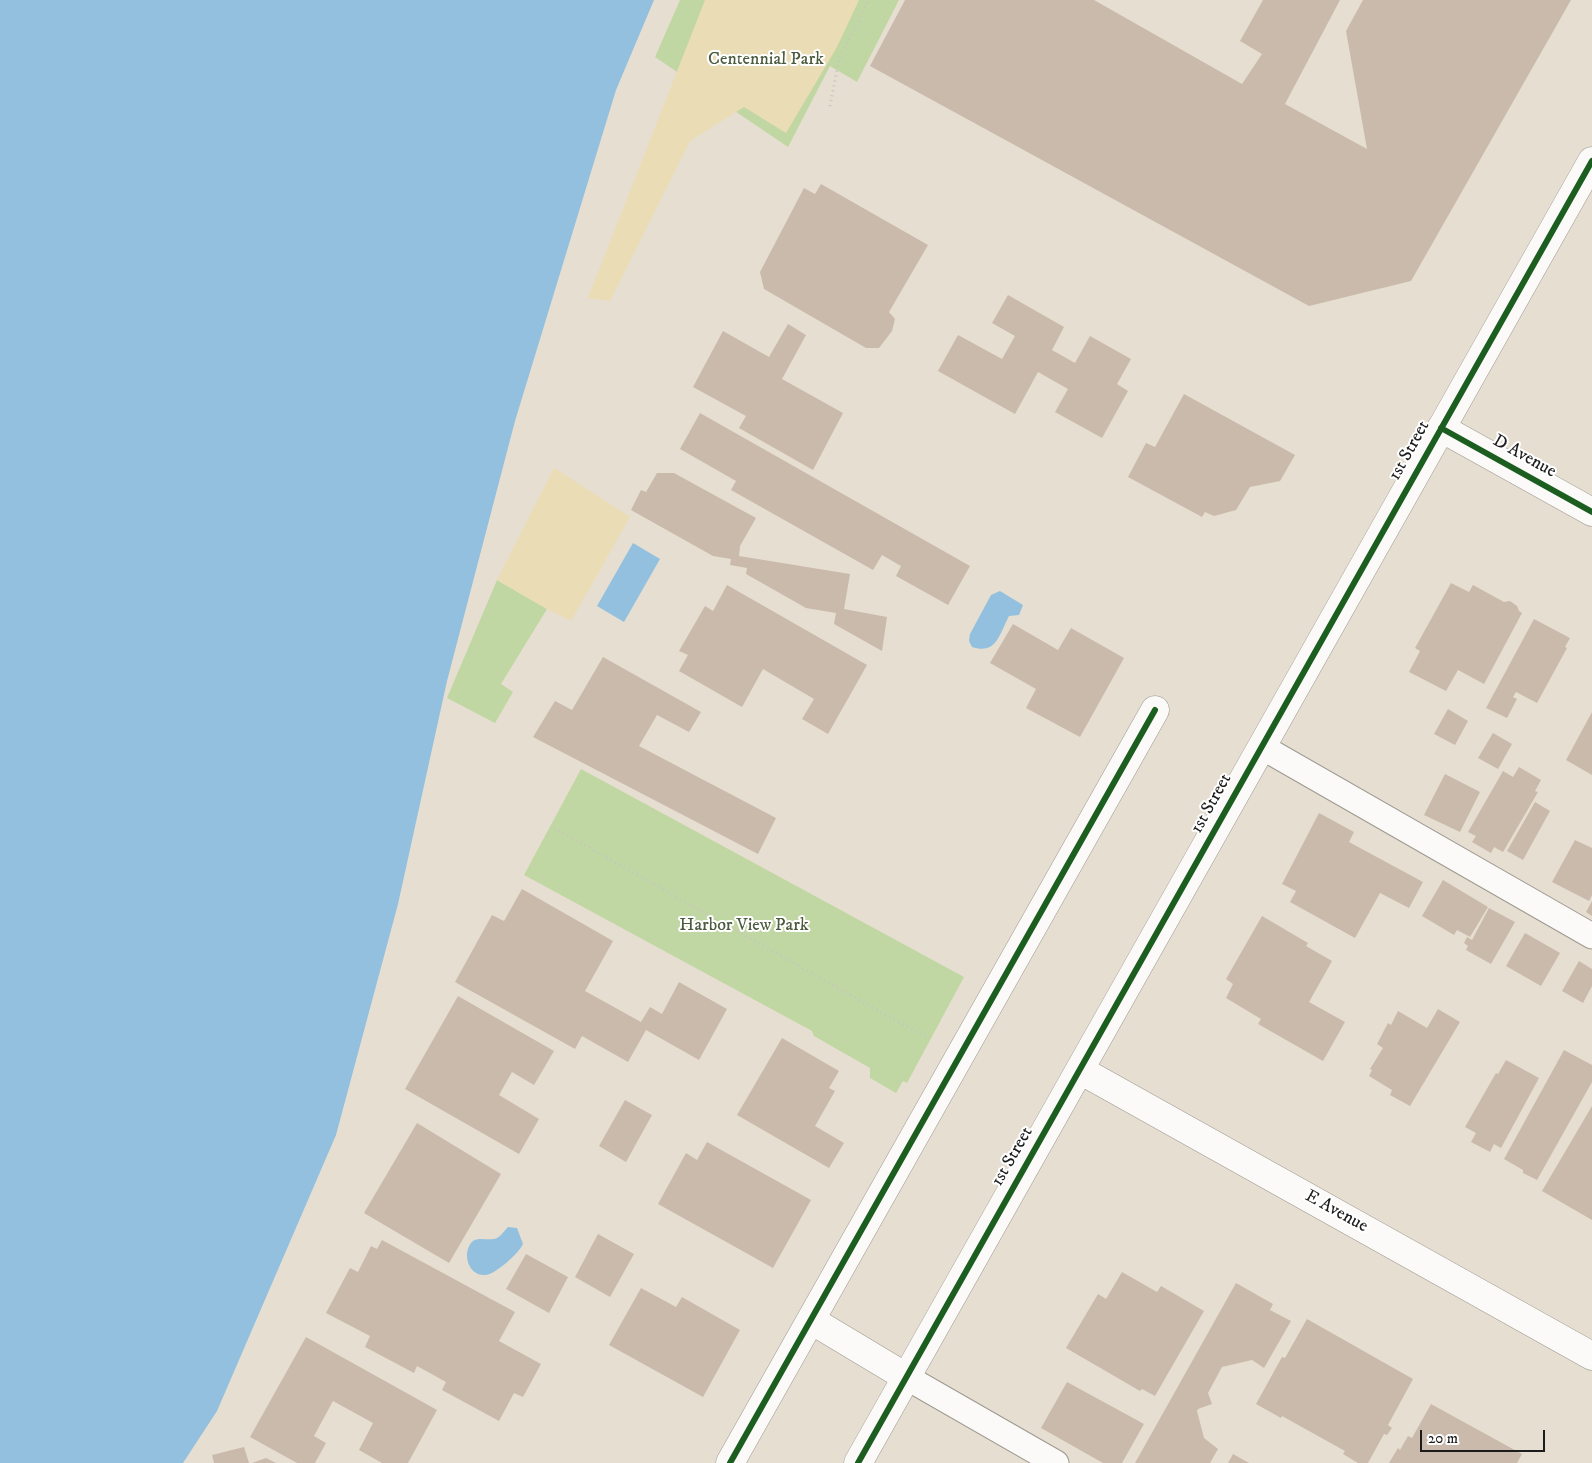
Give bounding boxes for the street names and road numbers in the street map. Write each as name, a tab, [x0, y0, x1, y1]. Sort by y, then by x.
street label: 1st Street	[1385, 417, 1435, 485]
street label: D Avenue	[1489, 431, 1559, 483]
street label: 1st Street	[1187, 770, 1237, 838]
street label: 1st Street	[987, 1124, 1039, 1190]
street label: E Avenue	[1301, 1186, 1371, 1238]

